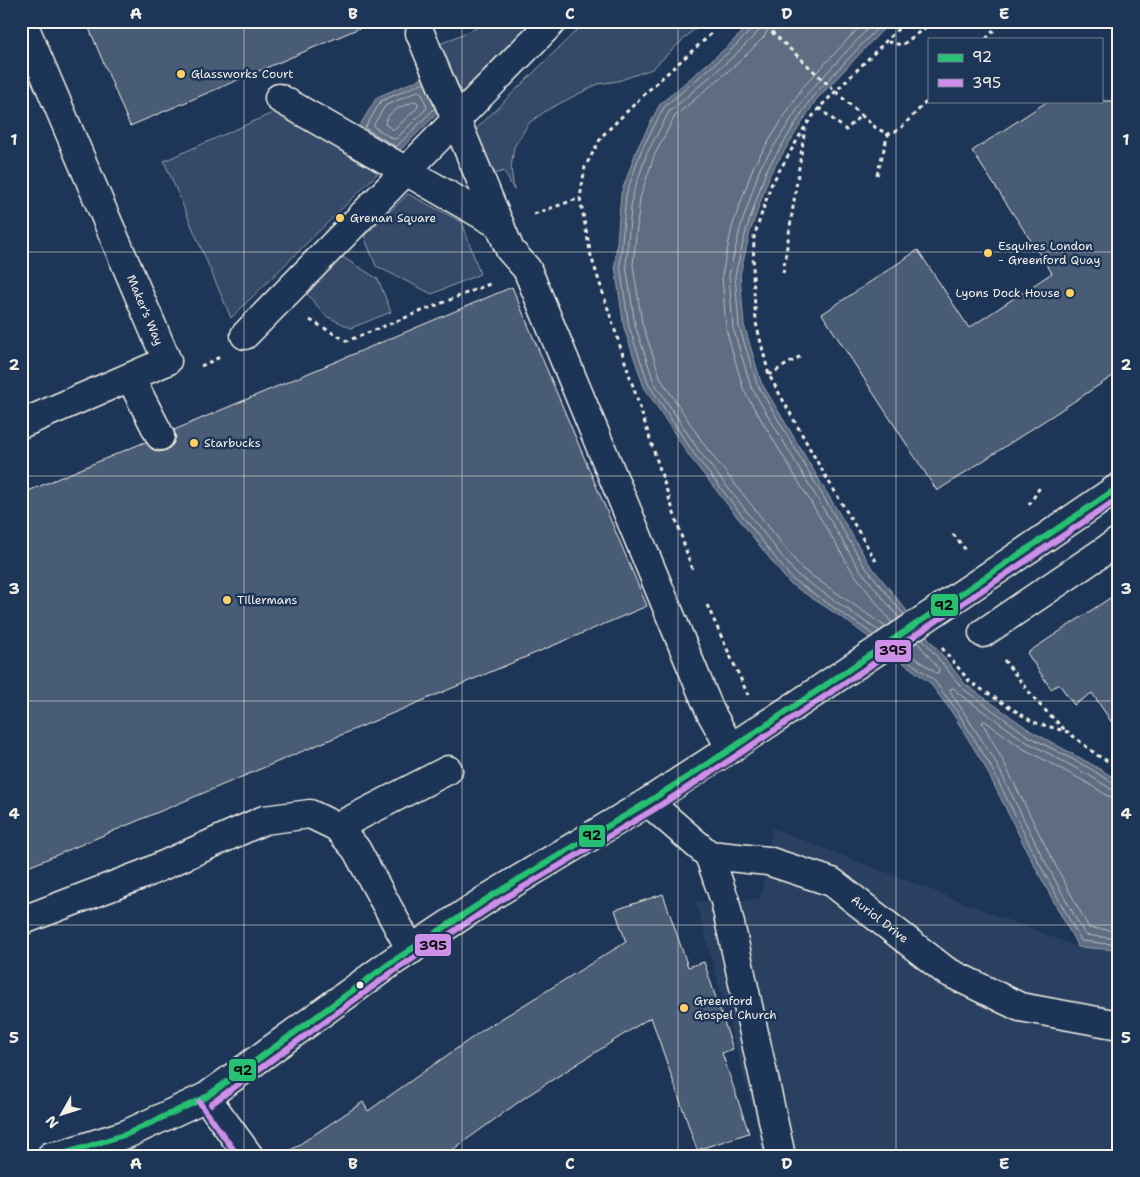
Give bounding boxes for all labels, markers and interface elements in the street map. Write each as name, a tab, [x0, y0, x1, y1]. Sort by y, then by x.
text: A	[130, 3, 142, 24]
text: B	[348, 3, 358, 24]
text: C	[565, 3, 575, 24]
text: D	[781, 3, 793, 24]
text: E	[999, 3, 1009, 24]
legend	[928, 38, 1102, 102]
text: 92	[972, 47, 992, 67]
place label: Glassworks Court	[191, 66, 294, 82]
marker: Glassworks Court	[175, 68, 187, 80]
text: 395	[972, 73, 1001, 93]
text: 1	[10, 129, 18, 150]
text: 1	[1122, 129, 1130, 150]
place label: Grenan Square	[350, 210, 437, 226]
marker: Grenan Square	[334, 212, 346, 224]
place label: Esquires London - Greenford Quay	[998, 238, 1100, 268]
marker: Esquires London - Greenford Quay	[982, 247, 994, 259]
street label: Maker's Way	[123, 272, 167, 348]
place label: Lyons Dock House	[955, 285, 1060, 301]
marker: Lyons Dock House	[1064, 287, 1076, 299]
text: 2	[8, 354, 20, 375]
text: 2	[1120, 354, 1132, 375]
place label: Starbucks	[204, 435, 261, 451]
marker: Starbucks	[188, 437, 200, 449]
text: 3	[8, 578, 20, 599]
text: 3	[1120, 578, 1132, 599]
place label: Tillermans	[237, 592, 298, 608]
line badge: 92	[930, 593, 959, 617]
marker: Tillermans	[221, 594, 233, 606]
text: 92	[934, 596, 954, 614]
line badge: 395	[874, 639, 912, 663]
text: 395	[879, 641, 907, 659]
text: 4	[8, 803, 20, 824]
text: 4	[1120, 803, 1132, 824]
line badge: 92	[578, 824, 606, 848]
text: 92	[582, 826, 602, 844]
street label: Auriol Drive	[848, 892, 912, 947]
line badge: 395	[414, 933, 452, 957]
text: 395	[419, 936, 447, 954]
unlabelled marker	[355, 980, 365, 990]
place label: Greenford Gospel Church	[694, 993, 777, 1023]
marker: Greenford Gospel Church	[678, 1002, 690, 1014]
text: 5	[9, 1027, 19, 1048]
text: 5	[1121, 1027, 1131, 1048]
line badge: 92	[228, 1058, 257, 1082]
text: 92	[233, 1061, 253, 1079]
north arrow	[38, 1090, 88, 1140]
text: N	[41, 1112, 62, 1132]
text: A	[130, 1153, 142, 1174]
text: B	[348, 1153, 358, 1174]
text: C	[565, 1153, 575, 1174]
text: D	[781, 1153, 793, 1174]
text: E	[999, 1153, 1009, 1174]

